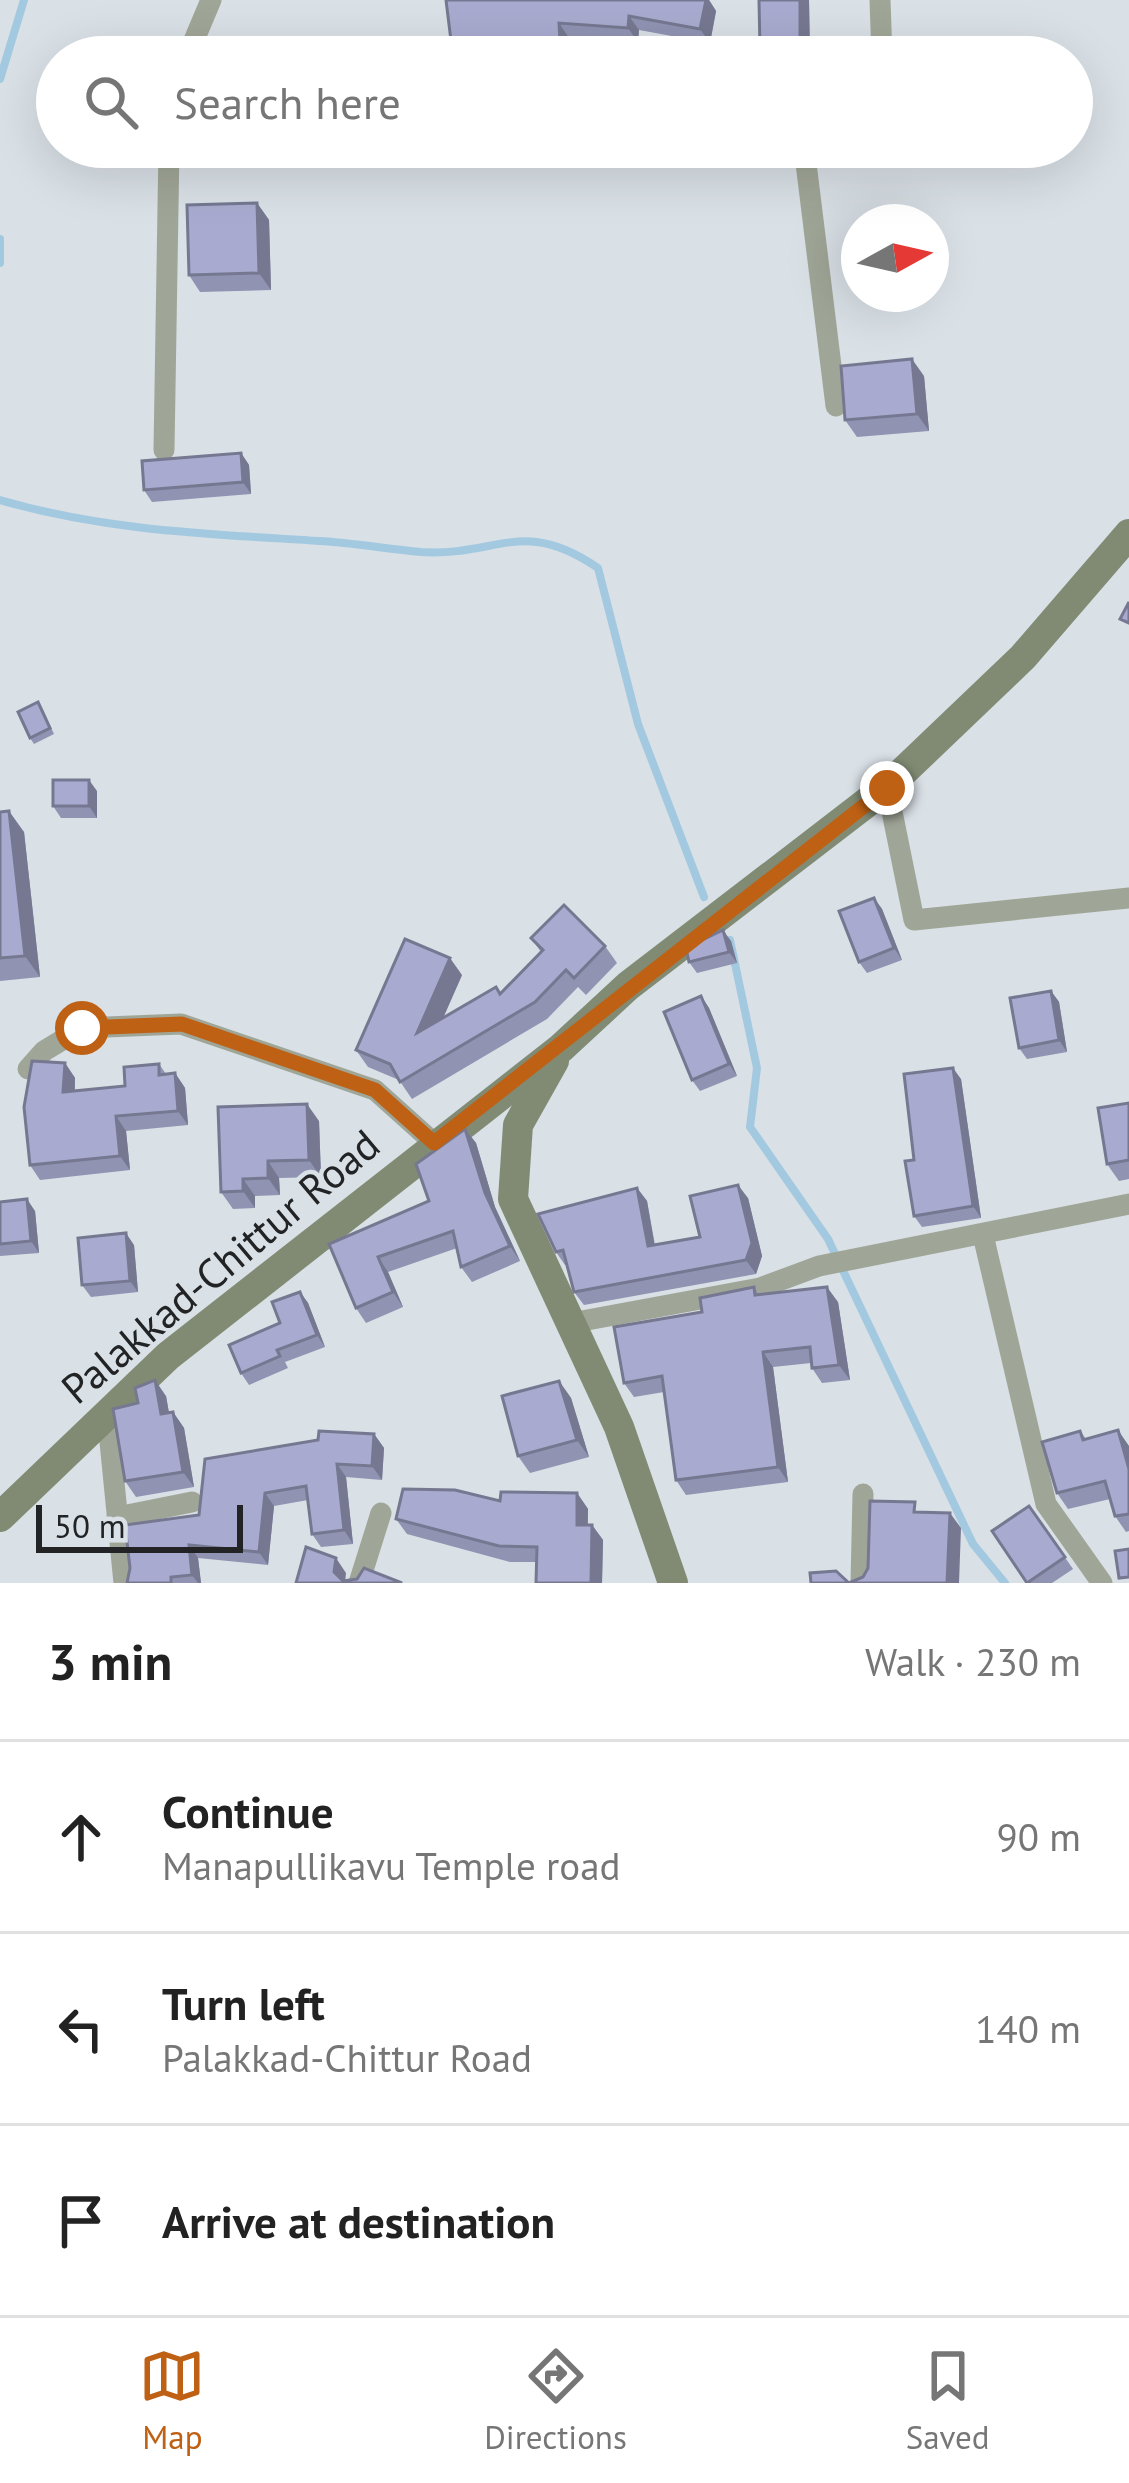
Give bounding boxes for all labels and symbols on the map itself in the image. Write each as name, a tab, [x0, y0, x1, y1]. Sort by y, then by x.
north arrow	[841, 204, 949, 312]
route end	[860, 761, 914, 815]
route start	[55, 1001, 109, 1055]
street label: Palakkad-Chittur Road	[50, 1117, 390, 1415]
scale bar	[36, 1499, 243, 1552]

